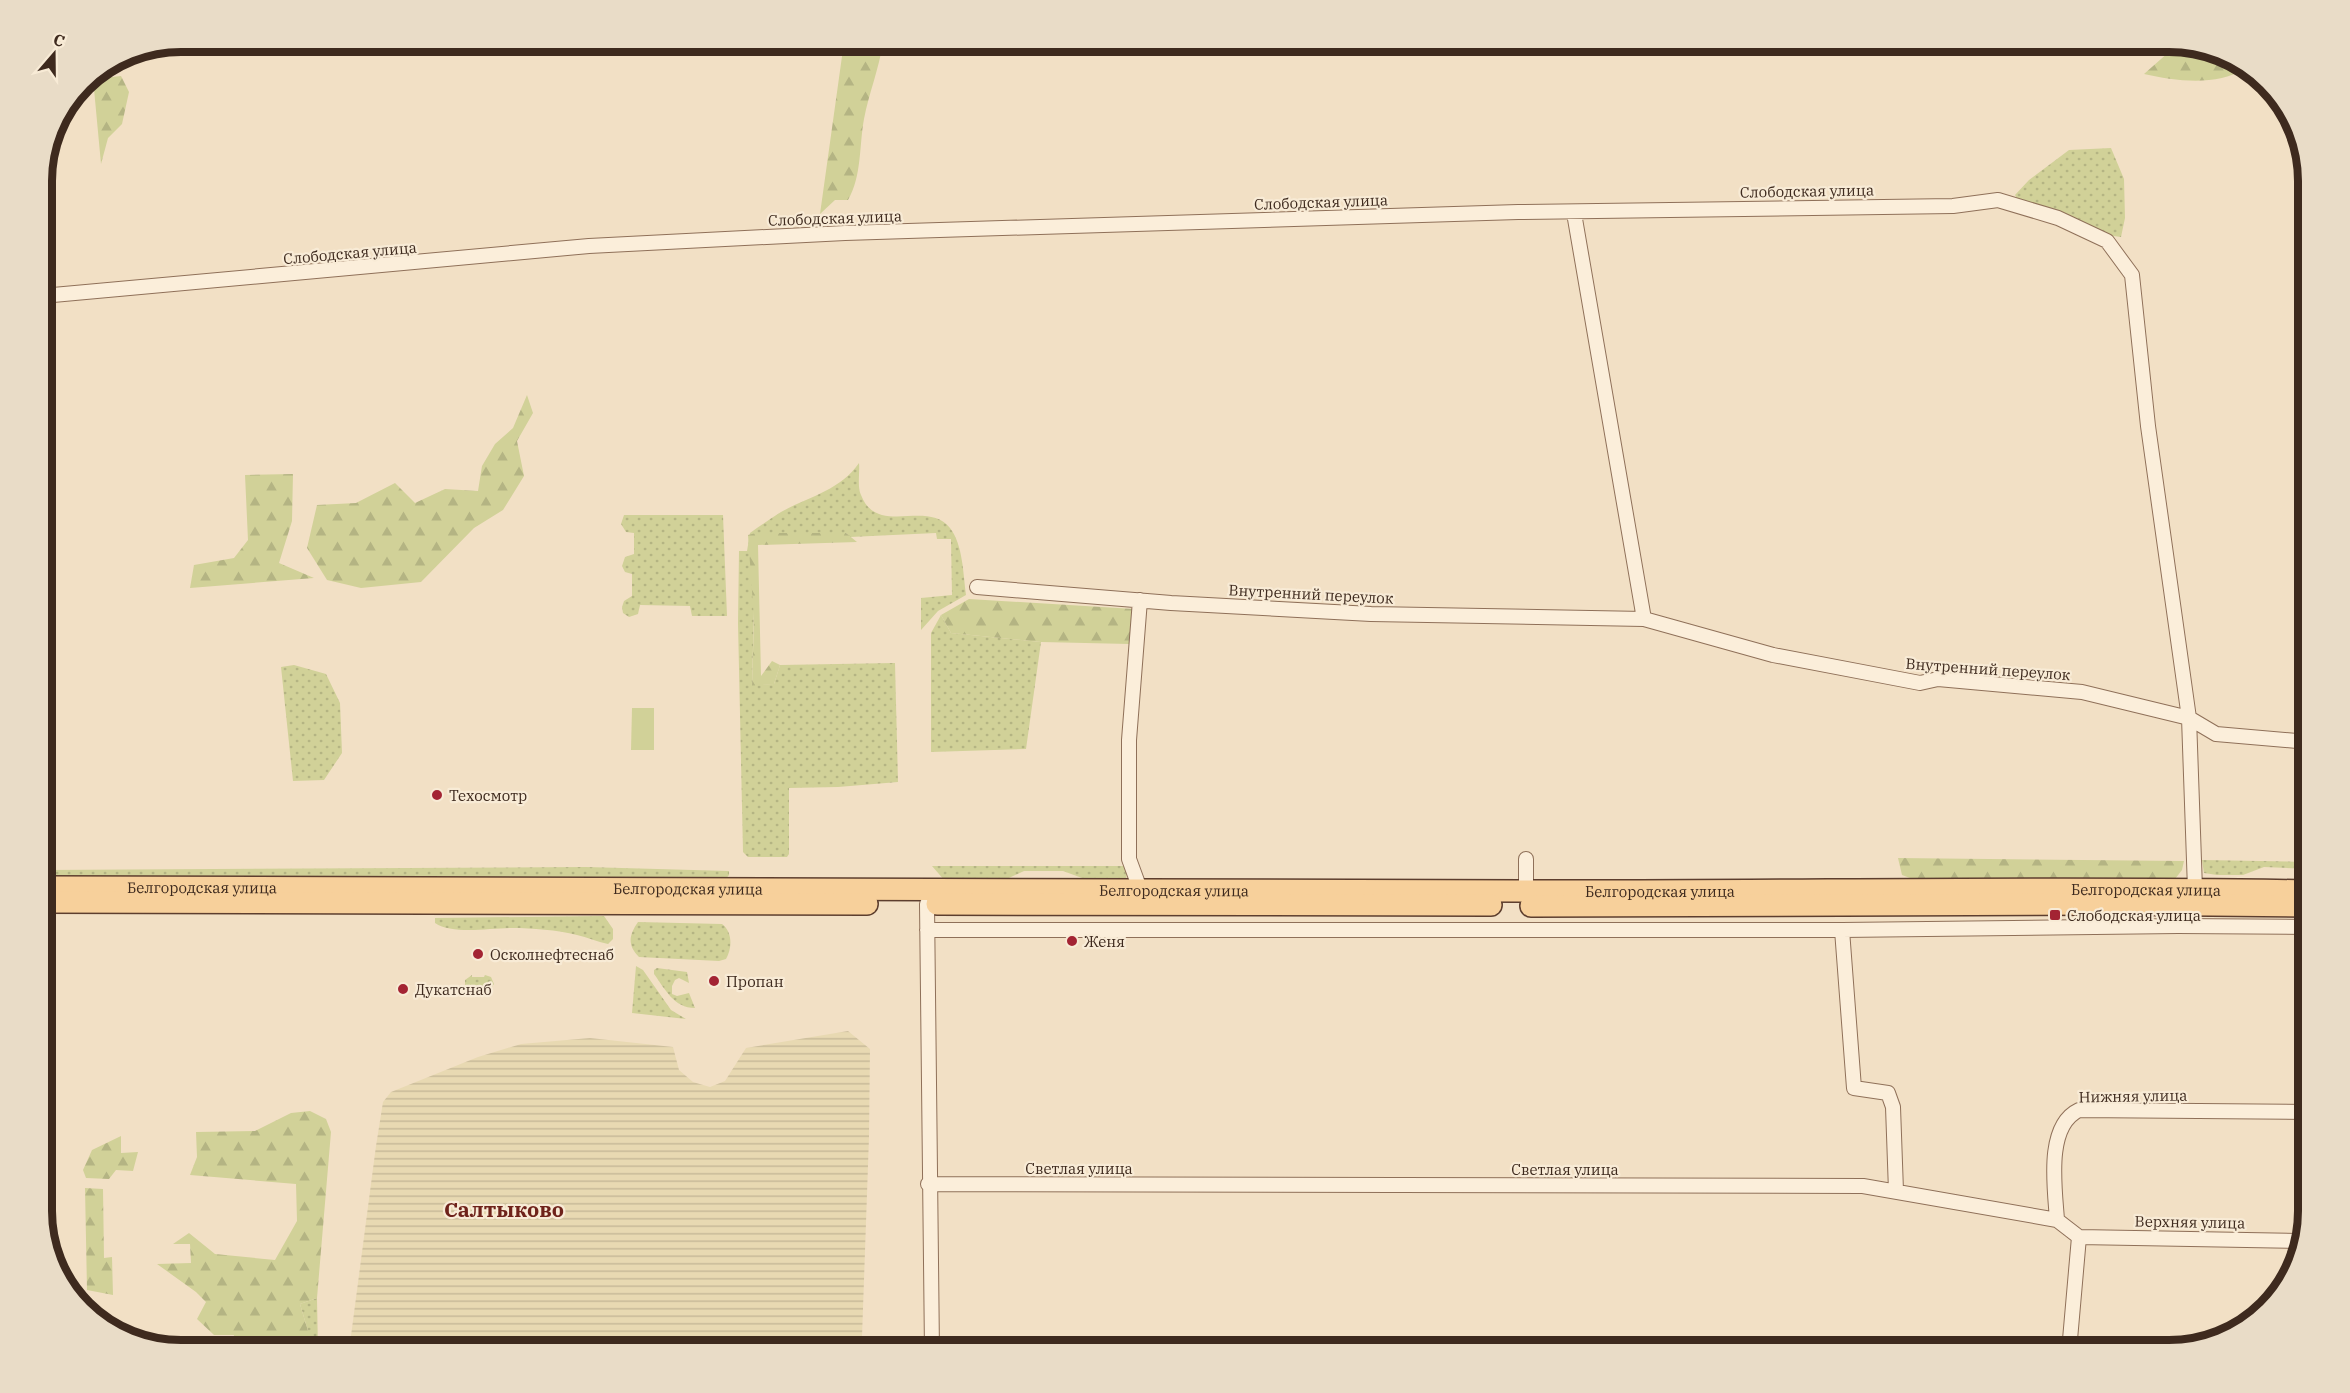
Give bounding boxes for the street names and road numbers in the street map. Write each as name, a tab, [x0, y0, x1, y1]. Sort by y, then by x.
street label: Слободская улица	[1740, 180, 1874, 202]
street label: Слободская улица	[1254, 190, 1388, 214]
street label: Слободская улица	[768, 206, 902, 230]
street label: Слободская улица	[282, 238, 418, 268]
street label: Внутренний переулок	[1228, 580, 1394, 608]
street label: Внутренний переулок	[1905, 654, 2071, 684]
street label: Белгородская улица	[127, 878, 277, 897]
street label: Белгородская улица	[613, 879, 763, 898]
street label: Белгородская улица	[2071, 879, 2221, 899]
street label: Белгородская улица	[1099, 880, 1249, 900]
street label: Белгородская улица	[1585, 881, 1735, 901]
street label: Нижняя улица	[2078, 1086, 2188, 1106]
street label: Светлая улица	[1025, 1159, 1133, 1178]
street label: Светлая улица	[1511, 1160, 1619, 1179]
street label: Верхняя улица	[2135, 1212, 2245, 1232]

